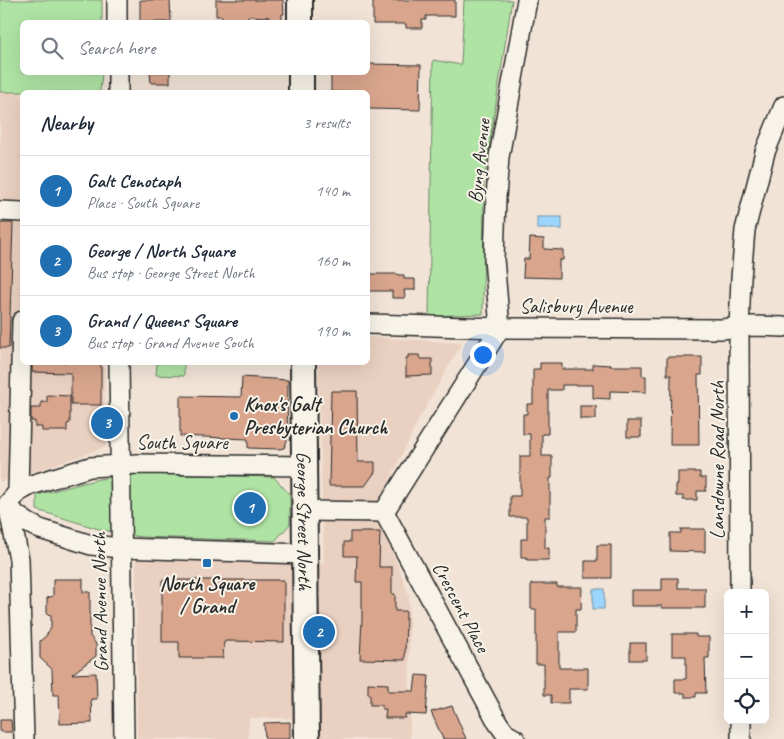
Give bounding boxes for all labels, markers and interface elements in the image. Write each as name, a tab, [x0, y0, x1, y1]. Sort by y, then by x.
search box	[20, 20, 370, 75]
icon: search	[38, 34, 66, 62]
text: Search here	[78, 36, 155, 60]
text: Nearby	[40, 110, 93, 136]
text: 3 results	[303, 113, 350, 133]
street label: Byng Avenue	[462, 116, 496, 204]
text: Galt Cenotaph	[87, 169, 181, 193]
text: 1	[52, 181, 60, 201]
text: 140 m	[316, 181, 350, 201]
text: Place · South Square	[87, 193, 199, 213]
text: George / North Square	[87, 239, 235, 263]
text: 2	[52, 251, 60, 271]
text: 160 m	[316, 251, 350, 271]
text: Bus stop · George Street North	[87, 263, 255, 283]
street label: Salisbury Avenue	[519, 294, 634, 319]
text: Grand / Queens Square	[87, 309, 237, 333]
text: 3	[52, 321, 60, 341]
text: 190 m	[316, 321, 350, 341]
text: Bus stop · Grand Avenue South	[87, 333, 254, 353]
your location	[470, 342, 496, 368]
street label: Lansdowne Road North	[705, 380, 730, 539]
place label: Knox's Galt Presbyterian Church	[244, 392, 388, 440]
pin: 3	[91, 404, 123, 442]
marker: Knox's Galt Presbyterian Church	[228, 410, 240, 422]
street label: South Square	[136, 430, 229, 455]
street label: George Street North	[291, 451, 318, 592]
pin: 1	[234, 489, 266, 527]
street label: Grand Avenue North	[86, 531, 114, 672]
marker: North Square / Grand	[201, 557, 213, 569]
street label: Crescent Place	[427, 557, 496, 658]
place label: North Square / Grand	[160, 571, 255, 619]
map controls	[724, 589, 769, 724]
button: +	[724, 589, 769, 634]
pin: 2	[303, 613, 335, 651]
button: −	[724, 634, 769, 679]
button: locate	[724, 679, 769, 724]

